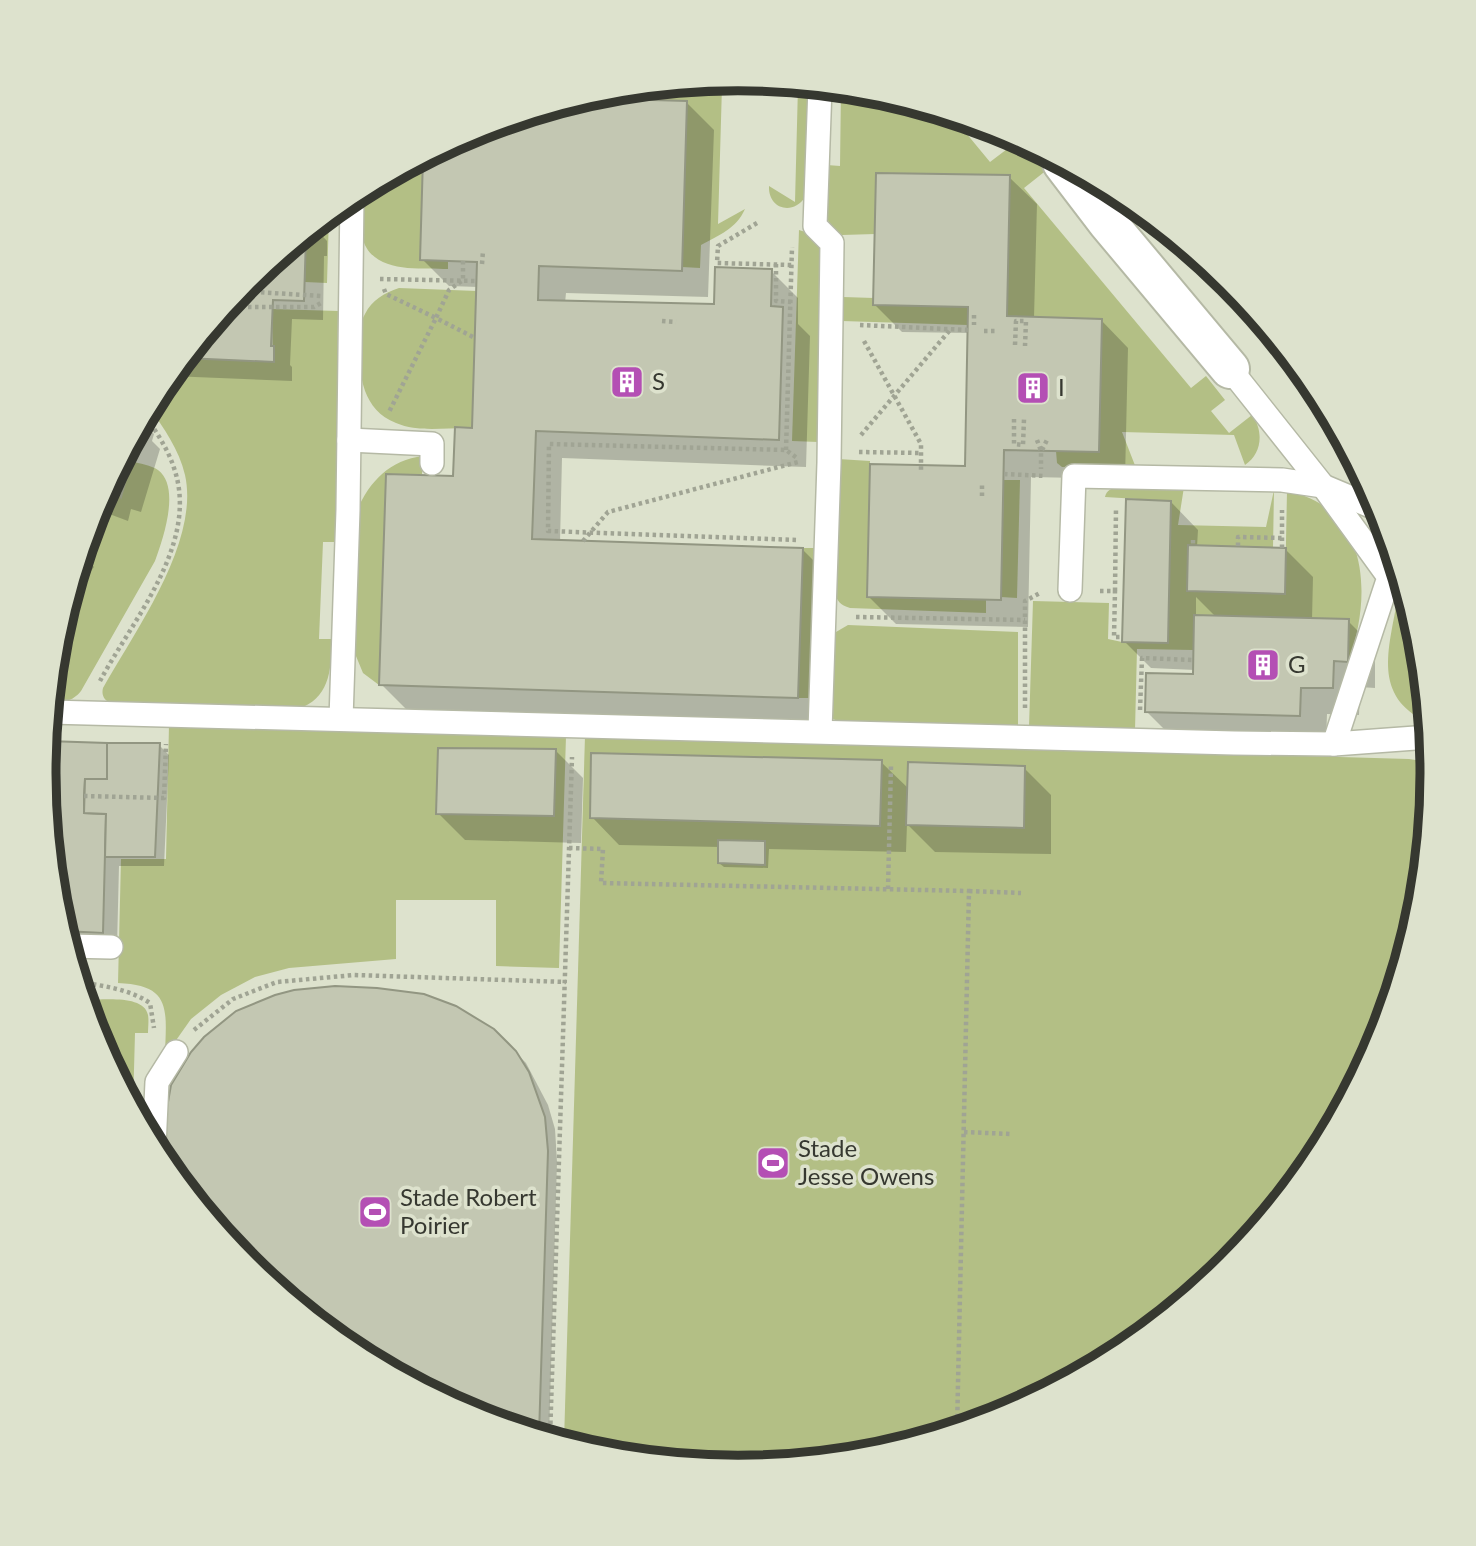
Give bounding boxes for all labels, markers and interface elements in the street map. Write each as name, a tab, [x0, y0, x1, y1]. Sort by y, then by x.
building icon: S	[608, 363, 646, 401]
place label: S	[652, 366, 665, 395]
building icon: I	[1014, 369, 1052, 407]
place label: I	[1058, 372, 1065, 401]
building icon: G	[1244, 646, 1282, 684]
place label: G	[1288, 649, 1306, 678]
place label: Stade Jesse Owens	[798, 1133, 934, 1190]
sports icon: Stade Jesse Owens	[754, 1144, 792, 1182]
place label: Stade Robert Poirier	[400, 1182, 537, 1239]
sports icon: Stade Robert Poirier	[356, 1193, 394, 1231]

